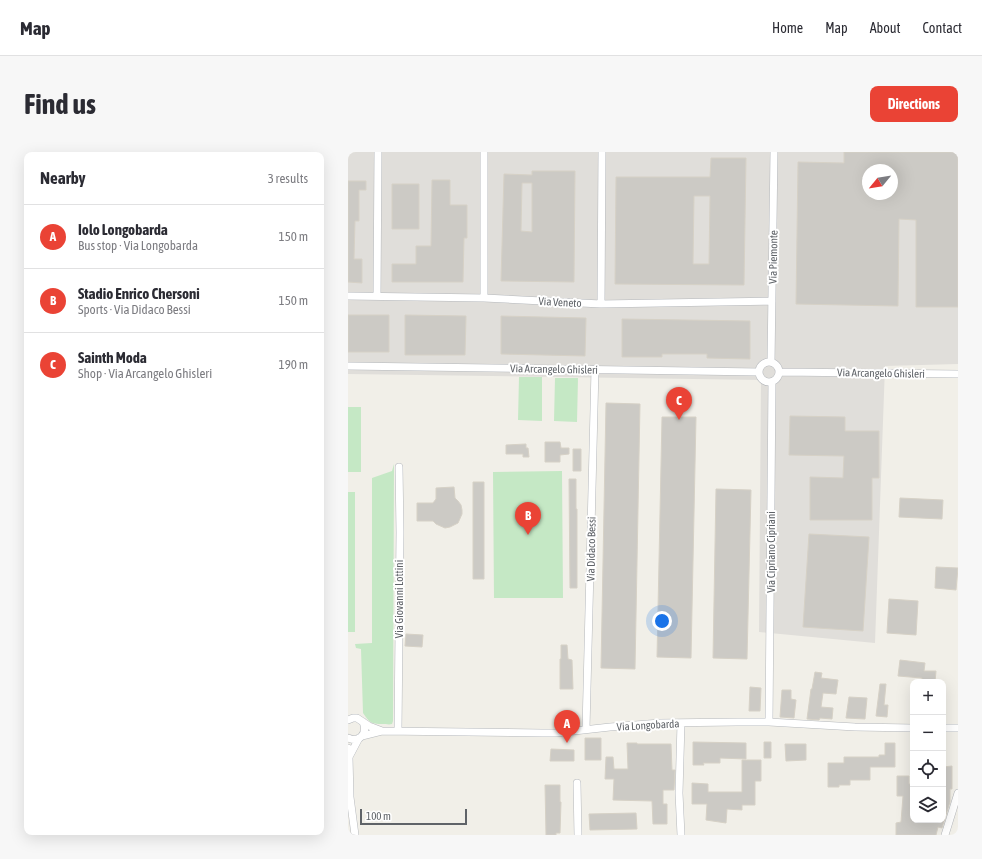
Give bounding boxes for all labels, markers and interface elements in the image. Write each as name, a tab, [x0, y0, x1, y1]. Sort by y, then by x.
text: Map	[20, 17, 51, 39]
text: Home	[772, 20, 803, 36]
text: Map	[825, 20, 848, 36]
text: About	[870, 20, 901, 36]
text: Contact	[923, 20, 962, 36]
button: Directions	[870, 86, 958, 122]
text: Find us	[24, 88, 96, 120]
north arrow	[862, 164, 898, 200]
text: Nearby	[40, 168, 86, 188]
text: 3 results	[268, 171, 308, 186]
text: Iolo Longobarda	[78, 221, 168, 238]
text: A	[50, 229, 56, 244]
text: 150 m	[279, 229, 308, 244]
street label: Via Piemonte	[767, 230, 779, 284]
text: Bus stop · Via Longobarda	[78, 238, 198, 253]
text: Stadio Enrico Chersoni	[78, 285, 200, 302]
text: B	[50, 293, 56, 308]
text: 150 m	[279, 293, 308, 308]
street label: Via Veneto	[538, 295, 582, 309]
text: Sports · Via Didaco Bessi	[78, 302, 191, 317]
text: Sainth Moda	[78, 349, 147, 366]
text: C	[50, 357, 56, 372]
text: 190 m	[279, 357, 308, 372]
street label: Via Arcangelo Ghisleri	[510, 362, 598, 376]
text: Shop · Via Arcangelo Ghisleri	[78, 366, 212, 381]
street label: Via Arcangelo Ghisleri	[837, 366, 925, 380]
pin: C	[666, 387, 692, 420]
pin: B	[515, 502, 541, 535]
street label: Via Cipriano Cipriani	[765, 511, 777, 593]
street label: Via Didaco Bessi	[584, 516, 598, 582]
street label: Via Giovanni Lottini	[393, 560, 405, 638]
your location	[652, 611, 672, 631]
map controls	[910, 679, 946, 823]
button: +	[910, 679, 946, 715]
pin: A	[554, 710, 580, 743]
button: −	[910, 715, 946, 751]
street label: Via Longobarda	[616, 717, 680, 733]
button: locate	[910, 751, 946, 787]
button: layers	[910, 787, 946, 823]
scale bar	[360, 807, 467, 826]
text: 100 m	[366, 810, 391, 822]

